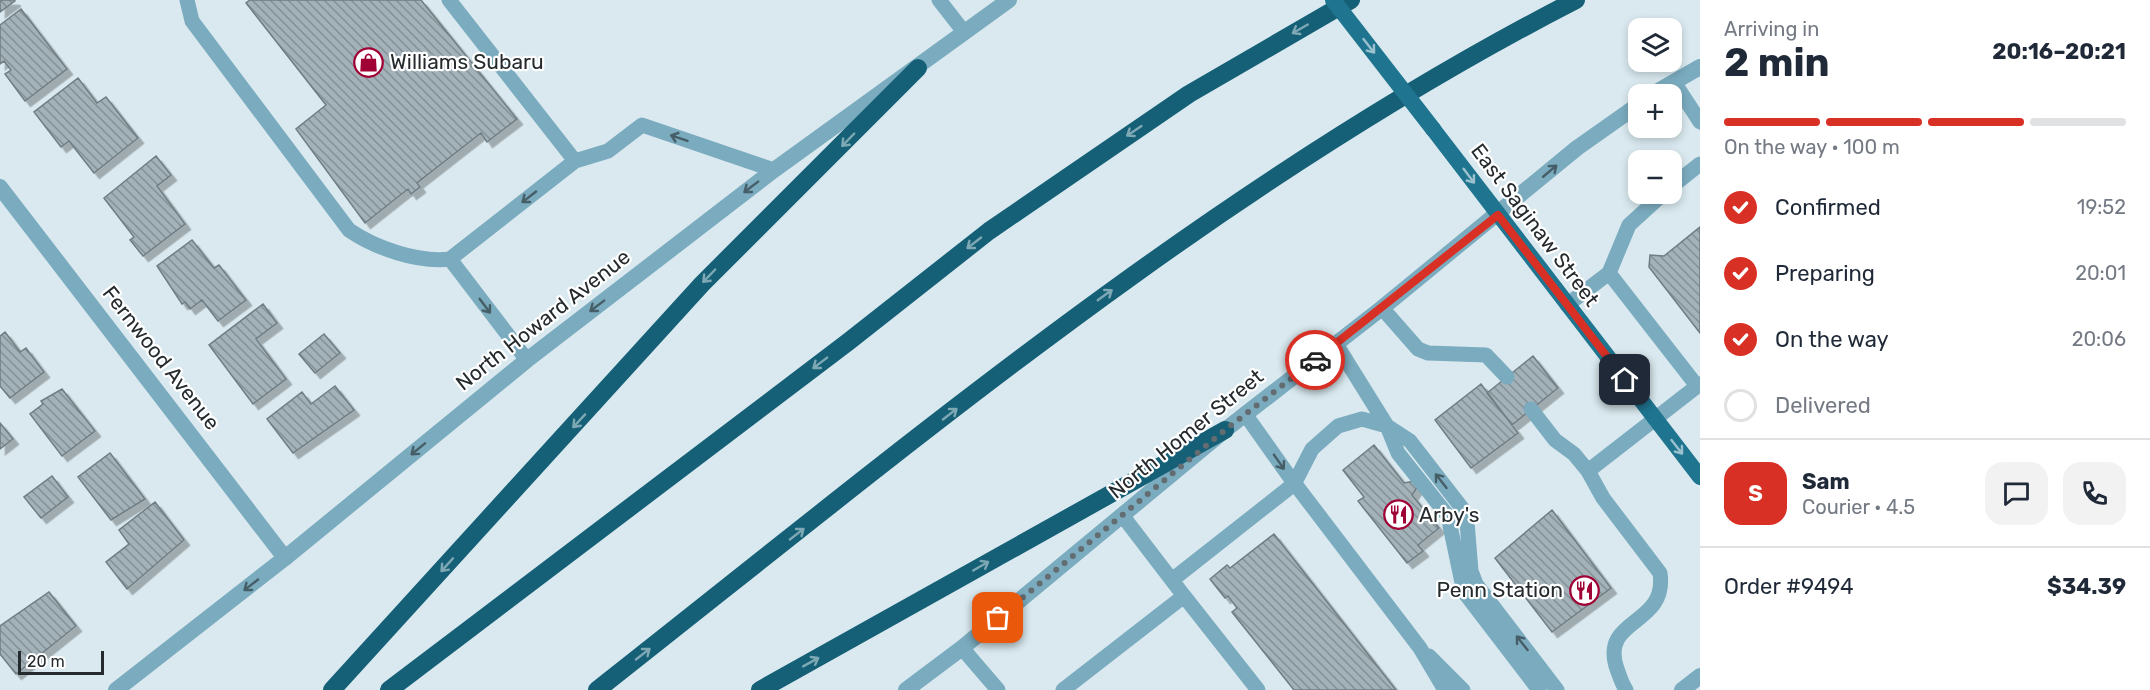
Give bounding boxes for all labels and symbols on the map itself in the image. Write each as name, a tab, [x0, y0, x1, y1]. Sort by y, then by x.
one-way arrow	[1292, 23, 1309, 35]
one-way arrow	[1362, 38, 1375, 54]
shop icon: Williams Subaru	[353, 46, 385, 78]
place label: Williams Subaru	[390, 49, 544, 74]
one-way arrow	[1126, 125, 1142, 137]
one-way arrow	[670, 132, 689, 143]
one-way arrow	[841, 132, 856, 147]
street label: East Saginaw Street	[1466, 138, 1605, 311]
one-way arrow	[1542, 164, 1557, 178]
one-way arrow	[1462, 167, 1475, 183]
one-way arrow	[744, 181, 760, 194]
one-way arrow	[521, 191, 537, 204]
one-way arrow	[966, 236, 982, 249]
street label: North Howard Avenue	[451, 244, 635, 395]
one-way arrow	[702, 269, 716, 284]
street label: Fernwood Avenue	[97, 281, 225, 435]
one-way arrow	[1096, 288, 1112, 301]
one-way arrow	[479, 297, 491, 313]
one-way arrow	[589, 300, 605, 312]
courier	[1285, 330, 1345, 390]
pin	[1599, 354, 1650, 405]
one-way arrow	[813, 356, 829, 369]
street label: North Homer Street	[1103, 364, 1268, 504]
one-way arrow	[942, 407, 958, 420]
one-way arrow	[572, 413, 586, 428]
one-way arrow	[1670, 439, 1683, 455]
one-way arrow	[411, 442, 426, 456]
one-way arrow	[1273, 453, 1285, 470]
one-way arrow	[1434, 473, 1447, 489]
restaurant icon: Arby's	[1382, 499, 1414, 531]
place label: Arby's	[1419, 502, 1480, 527]
one-way arrow	[788, 527, 804, 540]
one-way arrow	[440, 557, 454, 572]
one-way arrow	[972, 560, 989, 572]
restaurant icon: Penn Station	[1568, 574, 1600, 606]
place label: Penn Station	[1436, 577, 1563, 602]
one-way arrow	[243, 579, 259, 592]
pin	[972, 592, 1023, 643]
one-way arrow	[1515, 636, 1528, 652]
one-way arrow	[635, 647, 651, 660]
scale bar	[18, 648, 104, 676]
one-way arrow	[802, 656, 819, 668]

